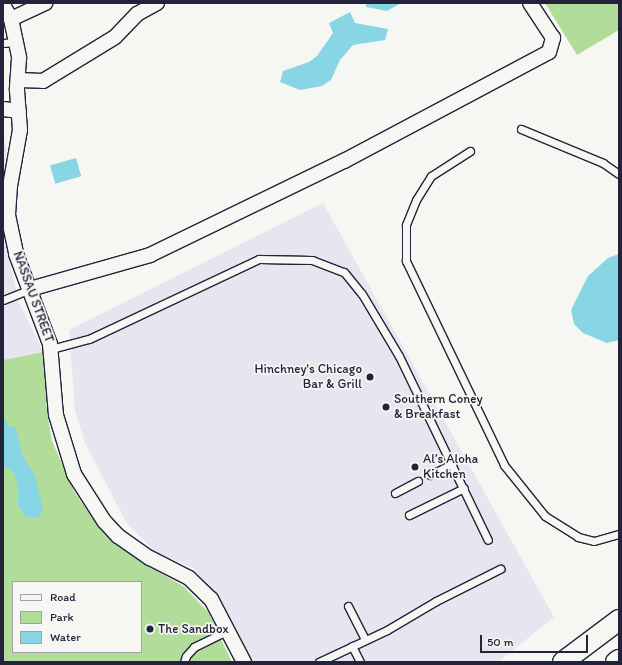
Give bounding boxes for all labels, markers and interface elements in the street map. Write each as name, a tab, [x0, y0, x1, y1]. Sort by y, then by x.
street label: NASSAU STREET	[9, 249, 57, 345]
place label: Hinchney's Chicago Bar & Grill	[254, 362, 362, 393]
marker: Hinchney's Chicago Bar & Grill	[365, 372, 375, 382]
place label: Southern Coney & Breakfast	[394, 392, 483, 423]
marker: Southern Coney & Breakfast	[381, 402, 391, 412]
place label: Al’s Aloha Kitchen	[423, 452, 478, 483]
marker: Al’s Aloha Kitchen	[410, 462, 420, 472]
legend	[12, 581, 142, 653]
text: Road	[50, 590, 76, 604]
text: Park	[50, 610, 74, 624]
place label: The Sandbox	[158, 621, 230, 637]
marker: The Sandbox	[145, 624, 155, 634]
scale bar	[482, 627, 590, 653]
text: Water	[50, 630, 81, 644]
text: 50 m	[487, 635, 513, 649]

